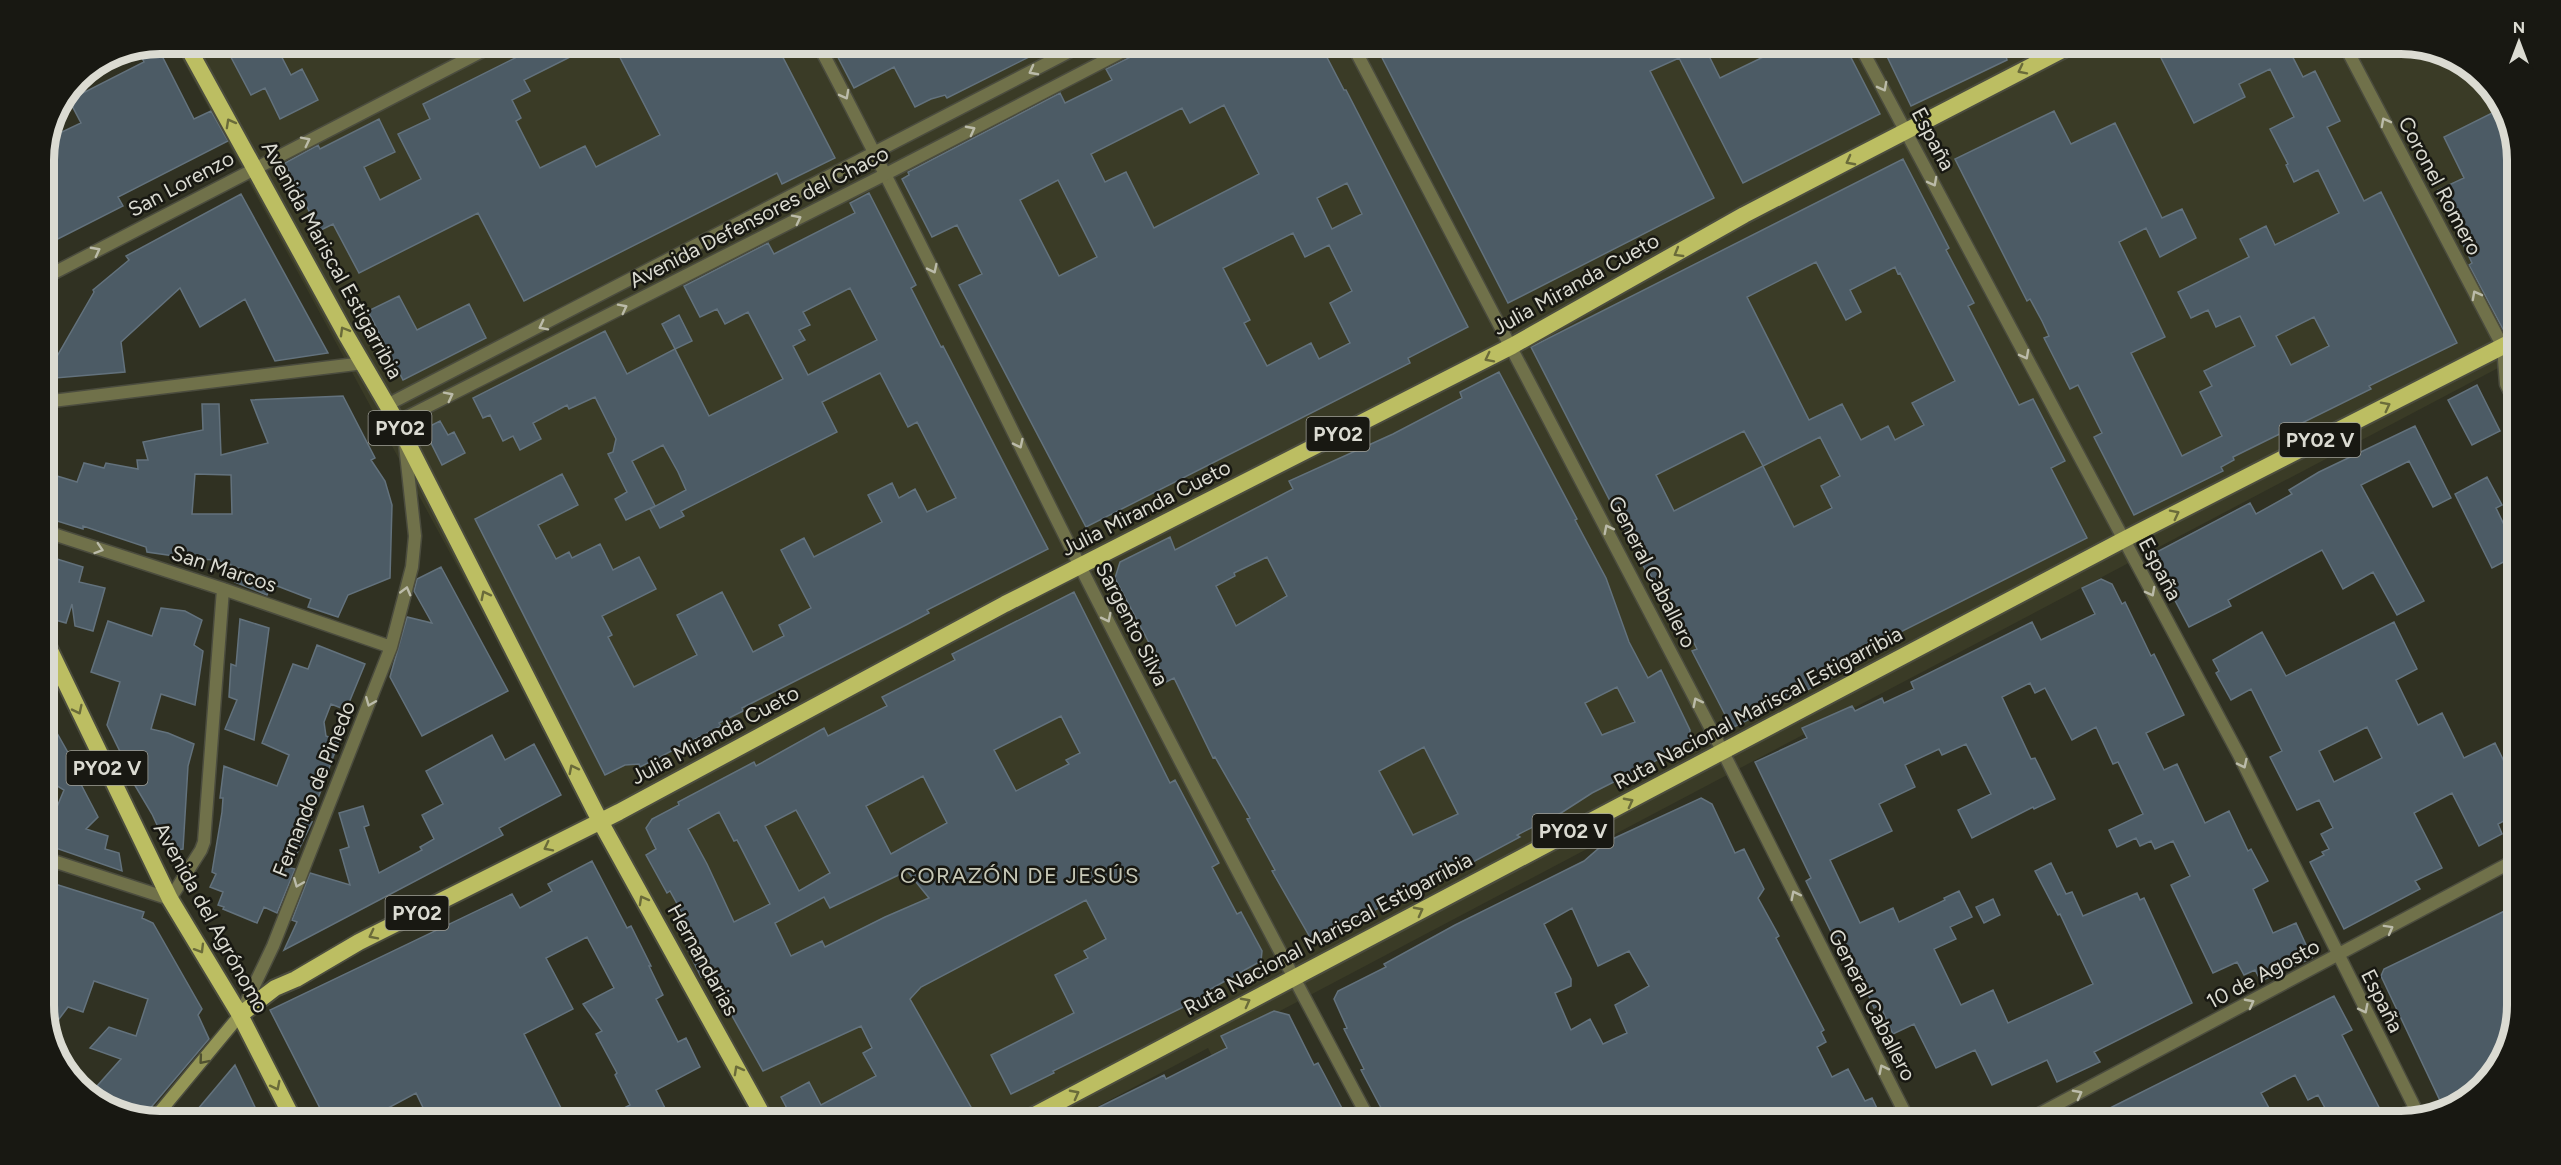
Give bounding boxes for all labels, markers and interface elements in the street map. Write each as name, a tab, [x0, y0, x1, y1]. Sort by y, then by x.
north arrow	[2489, 12, 2549, 72]
text: N	[2513, 18, 2525, 37]
one-way arrow	[2018, 63, 2029, 75]
one-way arrow	[1028, 64, 1039, 75]
one-way arrow	[1876, 81, 1887, 91]
one-way arrow	[838, 89, 849, 99]
street label: España	[1906, 103, 1960, 175]
street label: Coronel Romero	[2393, 112, 2488, 259]
one-way arrow	[2381, 118, 2392, 129]
one-way arrow	[226, 119, 237, 129]
one-way arrow	[964, 126, 975, 137]
street label: Avenida Mariscal Estigarribia	[257, 136, 408, 383]
one-way arrow	[299, 137, 310, 148]
street label: Avenida Defensores del Chaco	[625, 140, 893, 293]
street label: San Lorenzo	[124, 145, 238, 222]
one-way arrow	[1846, 154, 1856, 165]
one-way arrow	[1926, 176, 1938, 187]
one-way arrow	[791, 215, 802, 227]
street label: Julia Miranda Cueto	[1488, 227, 1663, 340]
one-way arrow	[1674, 246, 1684, 257]
one-way arrow	[89, 247, 100, 258]
one-way arrow	[925, 263, 937, 274]
one-way arrow	[2472, 291, 2483, 301]
one-way arrow	[617, 303, 628, 315]
one-way arrow	[539, 319, 549, 330]
one-way arrow	[340, 326, 351, 337]
one-way arrow	[2018, 348, 2029, 359]
one-way arrow	[1484, 350, 1495, 362]
one-way arrow	[443, 392, 454, 403]
one-way arrow	[2380, 402, 2391, 413]
road number: PY02	[368, 411, 432, 445]
road number: PY02	[1306, 417, 1370, 451]
road number: PY02 V	[2280, 423, 2360, 457]
one-way arrow	[1012, 438, 1024, 449]
street label: Julia Miranda Cueto	[1057, 454, 1235, 561]
street label: General Caballero	[1603, 492, 1702, 652]
one-way arrow	[2169, 510, 2180, 521]
one-way arrow	[1603, 525, 1615, 536]
street label: España	[2133, 533, 2187, 605]
street label: San Marcos	[168, 540, 280, 597]
one-way arrow	[93, 542, 104, 554]
street label: Sargento Silva	[1091, 558, 1174, 690]
one-way arrow	[399, 586, 411, 596]
one-way arrow	[2144, 586, 2155, 596]
one-way arrow	[481, 591, 492, 602]
one-way arrow	[1100, 612, 1111, 623]
street label: Ruta Nacional Mariscal Estigarribia	[1609, 621, 1906, 795]
street label: Julia Miranda Cueto	[626, 680, 803, 789]
one-way arrow	[365, 695, 377, 706]
street label: Fernando de Pinedo	[267, 697, 360, 880]
one-way arrow	[1693, 698, 1705, 709]
one-way arrow	[71, 703, 83, 714]
road number: PY02 V	[66, 751, 148, 785]
one-way arrow	[2235, 757, 2247, 768]
one-way arrow	[569, 764, 581, 775]
one-way arrow	[1623, 797, 1634, 809]
road number: PY02 V	[1532, 814, 1614, 848]
street label: Avenida del Agrónomo	[149, 818, 274, 1017]
one-way arrow	[543, 840, 554, 852]
street label: Ruta Nacional Mariscal Estigarribia	[1179, 847, 1476, 1021]
district label: CORAZÓN DE JESÚS	[900, 862, 1140, 889]
one-way arrow	[292, 877, 305, 888]
one-way arrow	[1791, 890, 1803, 901]
one-way arrow	[639, 895, 650, 906]
road number: PY02	[386, 896, 448, 930]
street label: Hernandarias	[662, 899, 744, 1020]
one-way arrow	[1413, 907, 1423, 918]
street label: General Caballero	[1823, 925, 1922, 1085]
one-way arrow	[2383, 925, 2393, 936]
one-way arrow	[369, 928, 380, 939]
street label: 10 de Agosto	[2202, 933, 2324, 1014]
one-way arrow	[193, 943, 205, 953]
street label: España	[2356, 965, 2409, 1037]
one-way arrow	[1240, 998, 1251, 1009]
one-way arrow	[2244, 999, 2254, 1010]
one-way arrow	[2357, 1002, 2368, 1013]
one-way arrow	[199, 1053, 210, 1064]
one-way arrow	[1879, 1065, 1890, 1076]
one-way arrow	[734, 1066, 745, 1076]
one-way arrow	[269, 1080, 280, 1090]
one-way arrow	[1068, 1090, 1079, 1101]
one-way arrow	[2072, 1090, 2082, 1101]

